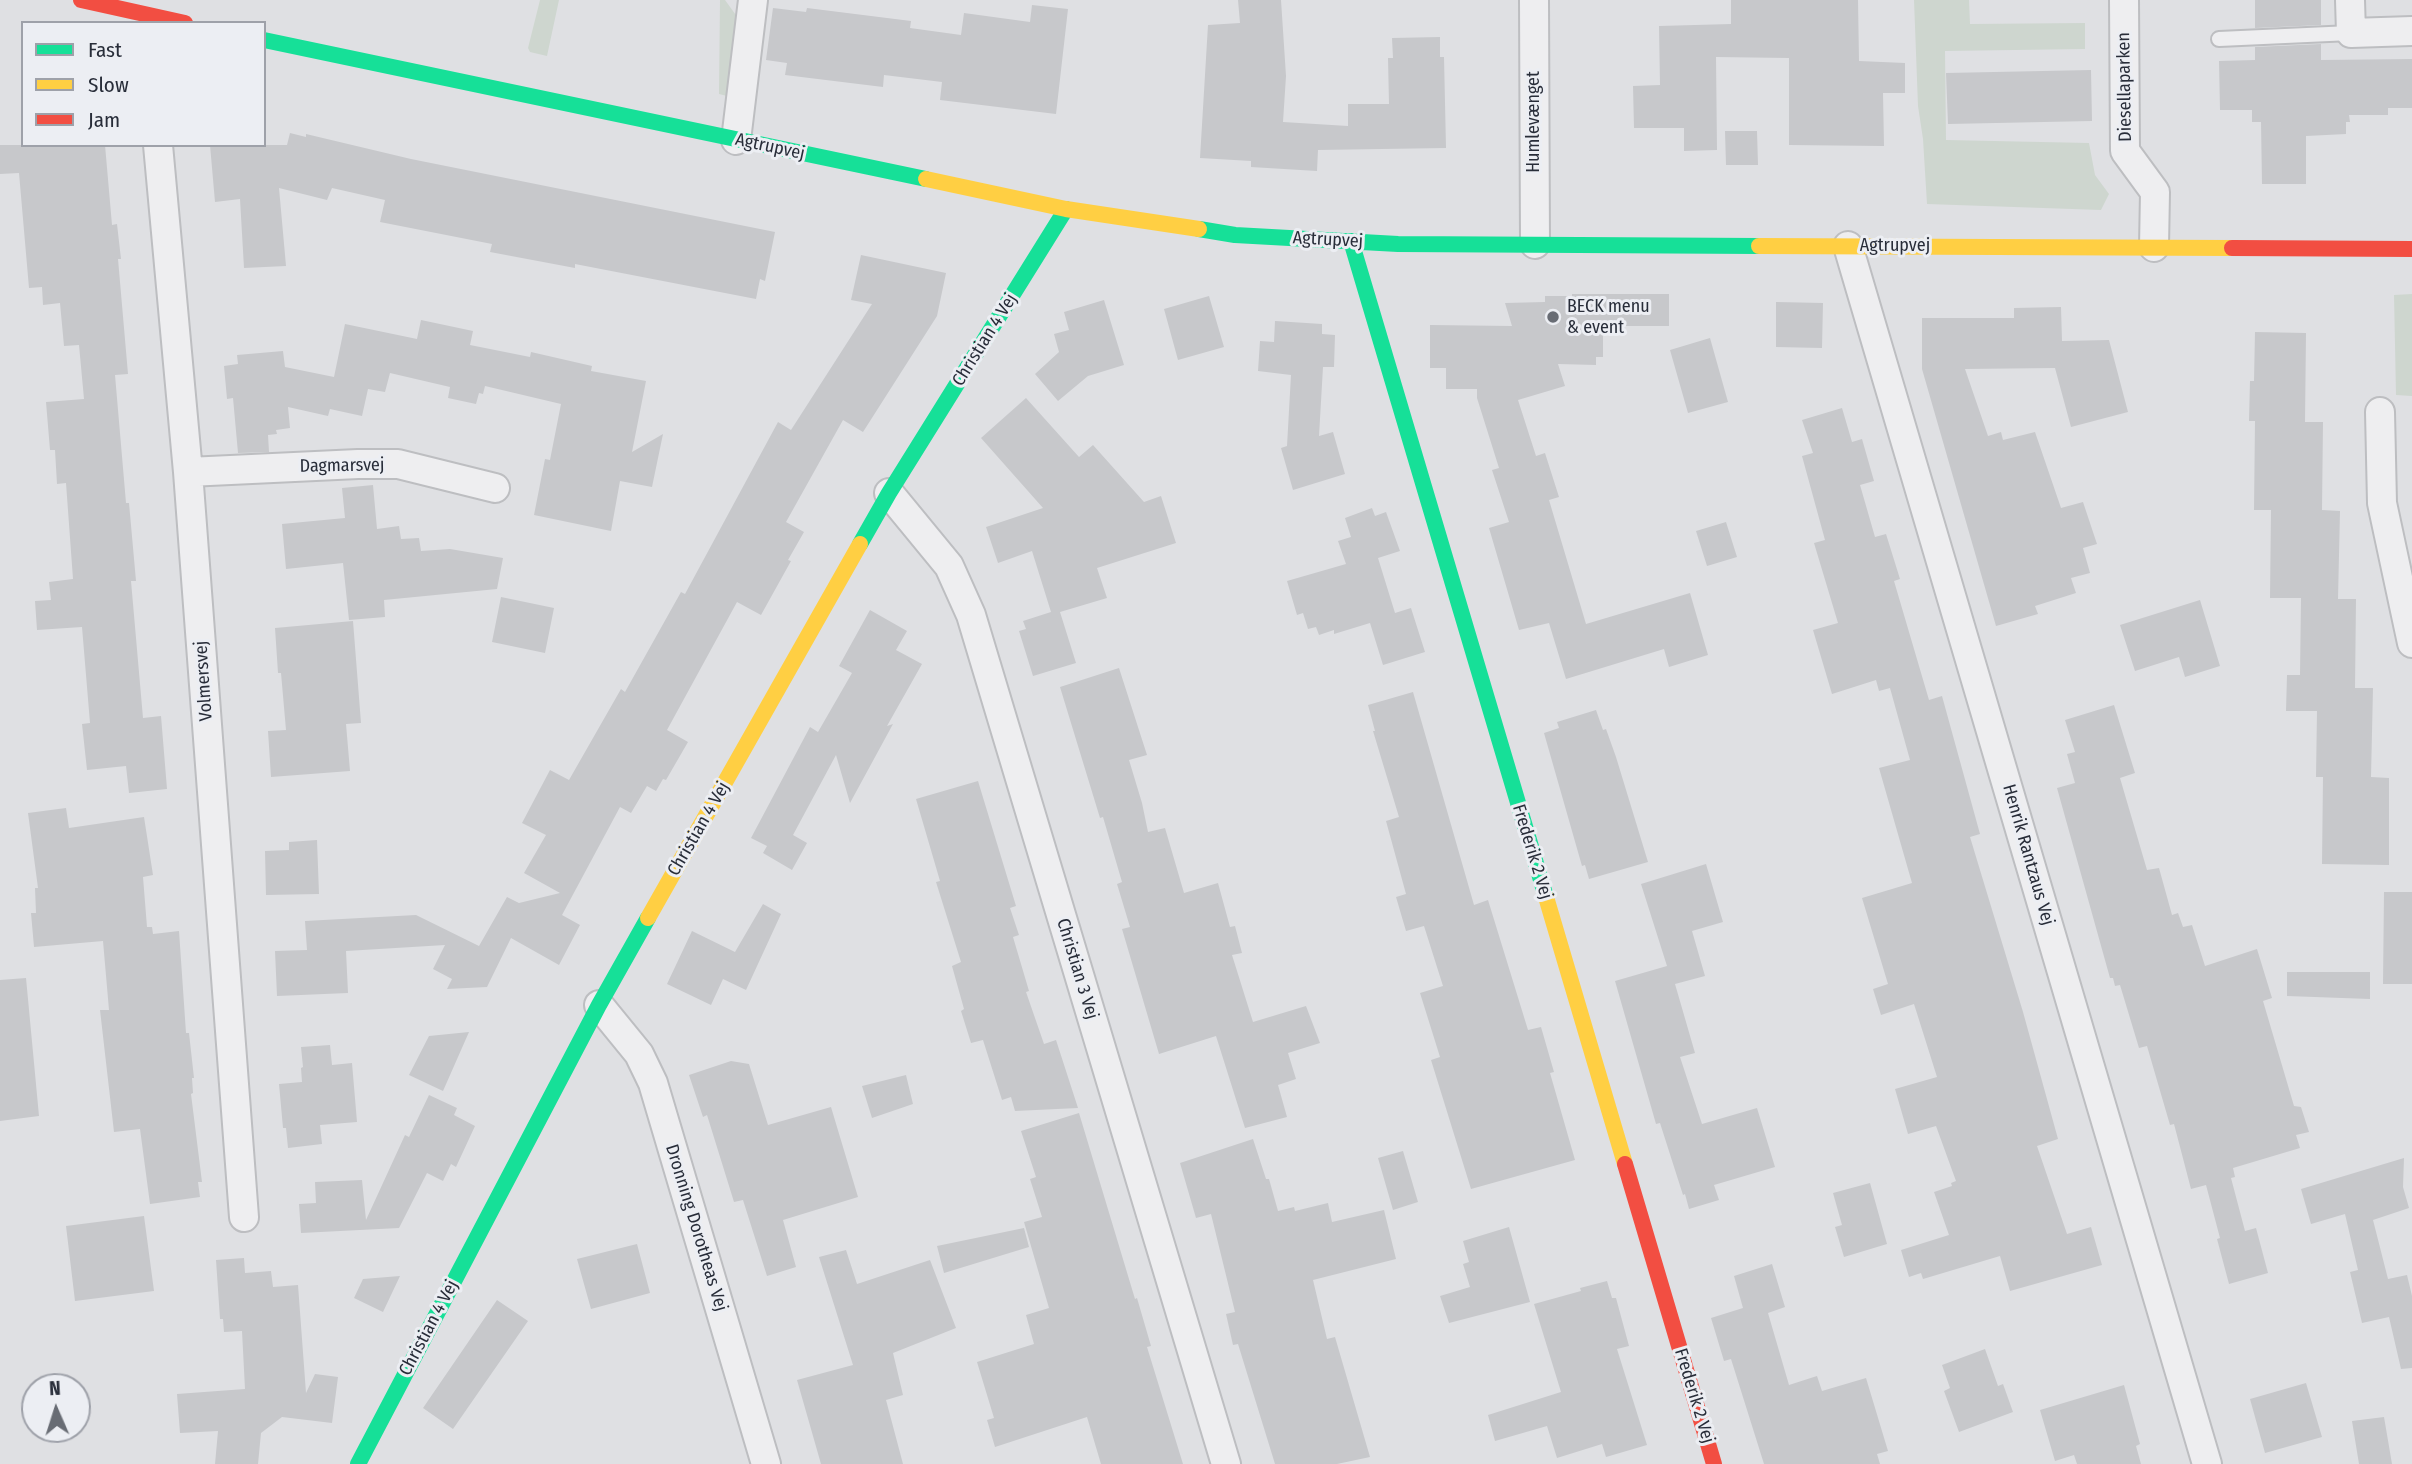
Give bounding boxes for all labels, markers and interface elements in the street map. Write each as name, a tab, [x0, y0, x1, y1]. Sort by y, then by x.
legend	[21, 21, 266, 147]
street label: Diesellaparken	[2113, 32, 2137, 142]
text: Fast	[88, 37, 122, 63]
street label: Humlevænget	[1523, 71, 1545, 173]
text: Slow	[88, 72, 129, 98]
text: Jam	[88, 107, 120, 133]
street label: Agtrupvej	[733, 129, 807, 165]
street label: Agtrupvej	[1292, 227, 1364, 253]
street label: Agtrupvej	[1860, 235, 1930, 257]
street label: Christian 4 Vej	[948, 290, 1022, 390]
place label: BECK menu & event	[1567, 296, 1650, 338]
marker: BECK menu & event	[1545, 309, 1561, 325]
street label: Dagmarsvej	[299, 454, 385, 478]
street label: Volmersvej	[190, 640, 218, 722]
street label: Christian 4 Vej	[663, 778, 735, 880]
street label: Henrik Rantzaus Vej	[1998, 782, 2058, 928]
street label: Frederik 2 Vej	[1507, 802, 1557, 902]
street label: Christian 3 Vej	[1051, 916, 1103, 1022]
street label: Dronning Dorotheas Vej	[660, 1142, 732, 1314]
street label: Christian 4 Vej	[395, 1277, 463, 1379]
street label: Frederik 2 Vej	[1669, 1346, 1719, 1446]
north arrow	[21, 1373, 91, 1443]
text: N	[49, 1377, 61, 1400]

